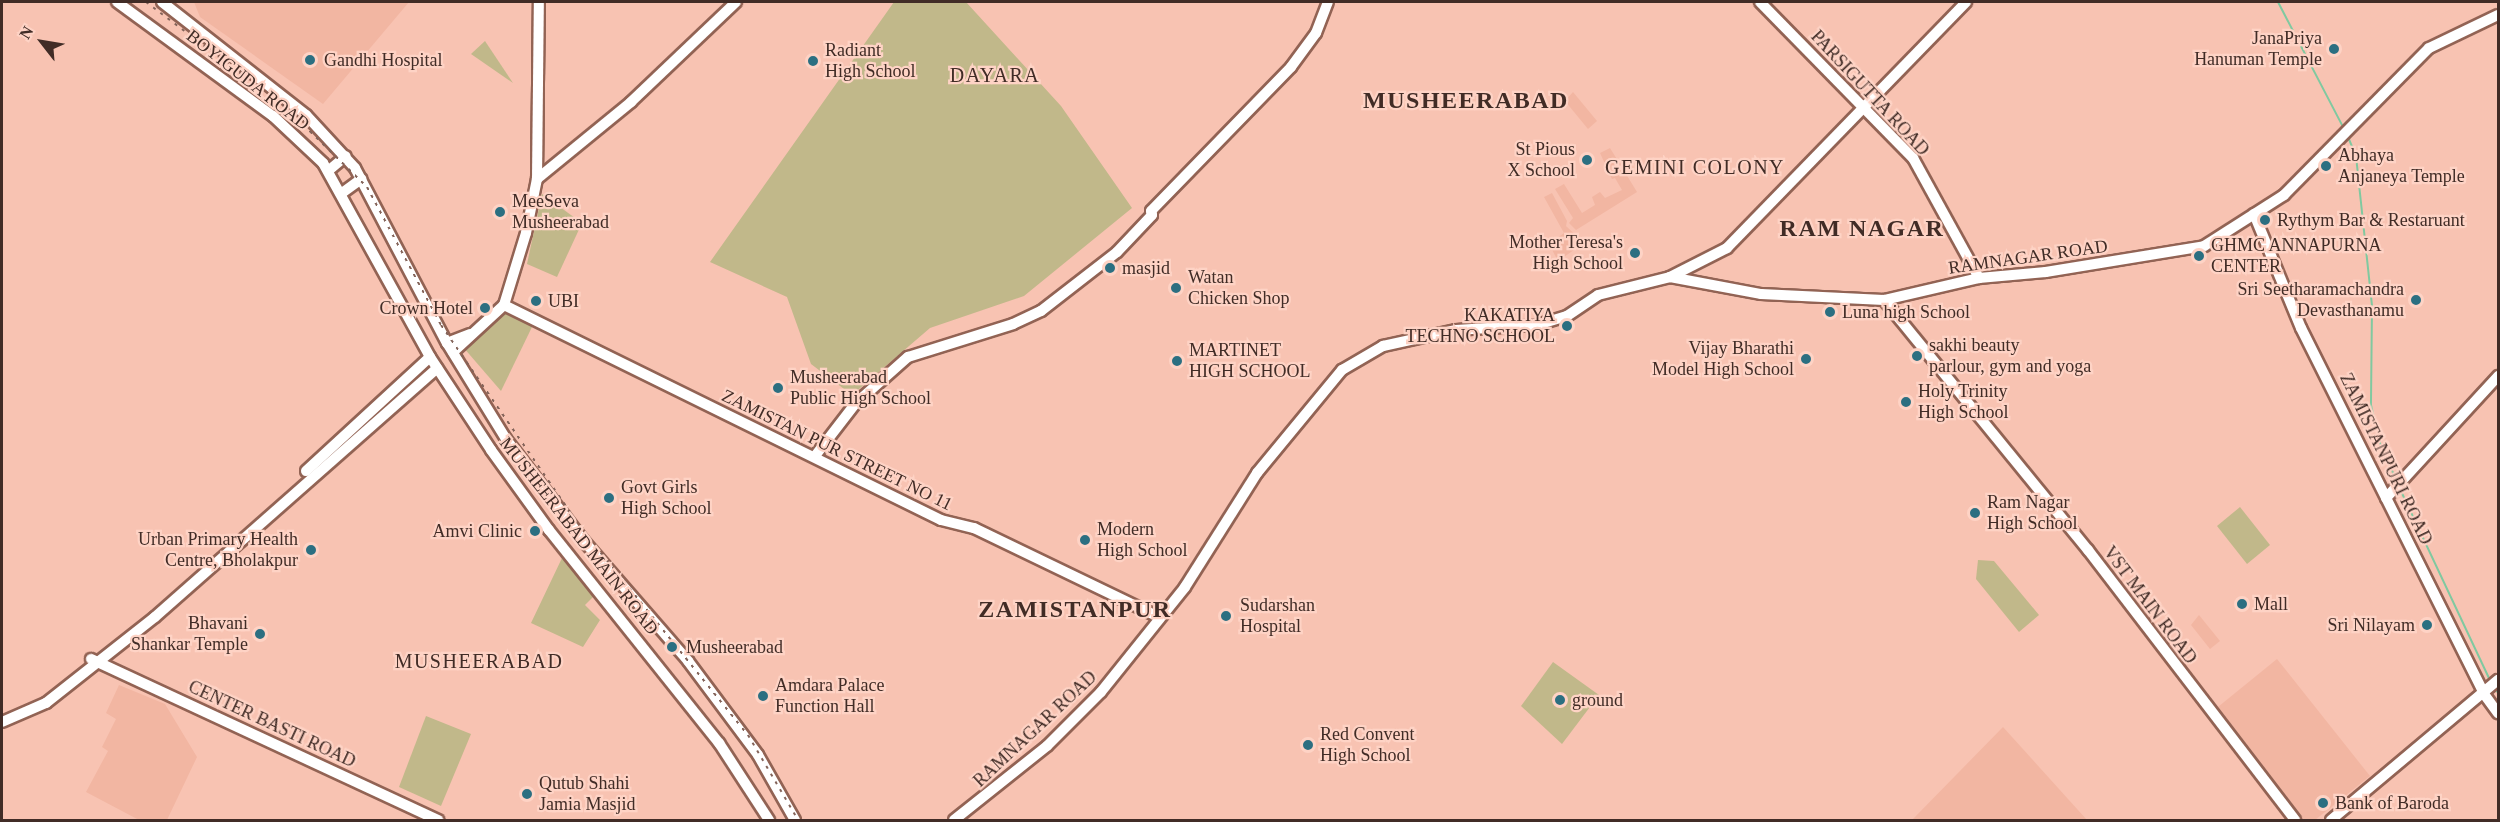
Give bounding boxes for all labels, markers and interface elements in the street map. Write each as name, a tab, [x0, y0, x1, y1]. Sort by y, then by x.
north arrow	[12, 12, 72, 72]
text: N	[16, 23, 36, 42]
street label: BOYIGUDA ROAD	[184, 26, 312, 134]
street label: PARSIGUTTA ROAD	[1808, 27, 1932, 159]
place label: JanaPriya Hanuman Temple	[2172, 28, 2322, 70]
place label: Radiant High School	[825, 40, 926, 82]
marker: JanaPriya Hanuman Temple	[2327, 42, 2341, 56]
place label: Gandhi Hospital	[324, 49, 460, 71]
marker: Gandhi Hospital	[301, 51, 319, 69]
marker: Radiant High School	[806, 54, 820, 68]
district label: DAYARA	[954, 63, 1036, 87]
district label: MUSHEERABAD	[1367, 87, 1565, 115]
place label: St Pious X School	[1504, 139, 1575, 182]
place label: Abhaya Anjaneya Temple	[2338, 145, 2482, 188]
marker: St Pious X School	[1580, 153, 1594, 167]
district label: GEMINI COLONY	[1606, 155, 1784, 179]
marker: Abhaya Anjaneya Temple	[2319, 159, 2333, 173]
place label: MeeSeva Musheerabad	[512, 191, 629, 234]
marker: MeeSeva Musheerabad	[493, 205, 507, 219]
place label: Rythym Bar & Restaruant	[2277, 209, 2490, 231]
marker: Rythym Bar & Restaruant	[2258, 213, 2272, 227]
district label: RAM NAGAR	[1782, 215, 1942, 243]
place label: Mother Teresa's High School	[1489, 232, 1623, 274]
place label: GHMC ANNAPURNA CENTER	[2211, 235, 2381, 278]
street label: RAMNAGAR ROAD	[1950, 236, 2106, 278]
marker: Mother Teresa's High School	[1628, 246, 1642, 260]
marker: GHMC ANNAPURNA CENTER	[2192, 249, 2206, 263]
place label: masjid	[1122, 257, 1178, 279]
marker: masjid	[1103, 261, 1117, 275]
place label: Watan Chicken Shop	[1188, 267, 1302, 310]
place label: Sri Seetharamachandra Devasthanamu	[2206, 279, 2404, 322]
marker: Watan Chicken Shop	[1169, 281, 1183, 295]
place label: UBI	[548, 290, 579, 312]
marker: Sri Seetharamachandra Devasthanamu	[2409, 293, 2423, 307]
marker: UBI	[529, 294, 543, 308]
place label: Crown Hotel	[369, 297, 473, 319]
marker: Crown Hotel	[478, 301, 492, 315]
place label: Luna high School	[1842, 301, 1987, 323]
place label: KAKATIYA TECHNO SCHOOL	[1406, 305, 1555, 348]
marker: Luna high School	[1823, 305, 1837, 319]
marker: KAKATIYA TECHNO SCHOOL	[1560, 319, 1574, 333]
place label: sakhi beauty parlour, gym and yoga	[1929, 335, 2118, 378]
place label: Vijay Bharathi Model High School	[1635, 338, 1794, 380]
place label: MARTINET HIGH SCHOOL	[1189, 340, 1312, 382]
marker: sakhi beauty parlour, gym and yoga	[1910, 349, 1924, 363]
marker: Vijay Bharathi Model High School	[1799, 352, 1813, 366]
marker: MARTINET HIGH SCHOOL	[1170, 354, 1184, 368]
place label: Musheerabad Public High School	[790, 367, 947, 410]
street label: ZAMISTANPURI ROAD	[2336, 372, 2436, 546]
marker: Musheerabad Public High School	[771, 381, 785, 395]
place label: Holy Trinity High School	[1918, 381, 2019, 424]
street label: ZAMISTAN PUR STREET NO 11	[719, 385, 955, 515]
marker: Holy Trinity High School	[1899, 395, 1913, 409]
street label: MUSHEERABAD MAIN ROAD	[497, 435, 661, 637]
place label: Govt Girls High School	[621, 477, 722, 520]
marker: Govt Girls High School	[602, 491, 616, 505]
place label: Ram Nagar High School	[1987, 492, 2088, 534]
marker: Ram Nagar High School	[1968, 506, 1982, 520]
place label: Modern High School	[1097, 519, 1198, 562]
place label: Amvi Clinic	[430, 520, 522, 542]
marker: Amvi Clinic	[526, 522, 544, 540]
place label: Urban Primary Health Centre, Bholakpur	[113, 529, 298, 572]
marker: Modern High School	[1078, 533, 1092, 547]
marker: Urban Primary Health Centre, Bholakpur	[302, 541, 320, 559]
street label: VST MAIN ROAD	[2100, 544, 2200, 666]
place label: Mall	[2254, 593, 2290, 615]
place label: Sudarshan Hospital	[1240, 595, 1331, 638]
district label: ZAMISTANPUR	[980, 596, 1170, 624]
marker: Mall	[2235, 597, 2249, 611]
marker: Sudarshan Hospital	[1217, 607, 1235, 625]
place label: Bhavani Shankar Temple	[112, 613, 248, 656]
place label: Sri Nilayam	[2319, 614, 2415, 636]
marker: Sri Nilayam	[2420, 618, 2434, 632]
marker: Bhavani Shankar Temple	[253, 627, 267, 641]
place label: Musheerabad	[686, 636, 803, 658]
marker: Musheerabad	[663, 638, 681, 656]
district label: MUSHEERABAD	[398, 649, 560, 673]
street label: RAMNAGAR ROAD	[971, 669, 1099, 789]
place label: Amdara Palace Function Hall	[775, 675, 901, 718]
street label: CENTER BASTI ROAD	[188, 677, 356, 771]
marker: Amdara Palace Function Hall	[756, 689, 770, 703]
place label: ground	[1572, 689, 1634, 711]
marker: ground	[1553, 693, 1567, 707]
place label: Red Convent High School	[1320, 724, 1427, 766]
marker: Red Convent High School	[1301, 738, 1315, 752]
place label: Qutub Shahi Jamia Masjid	[539, 773, 646, 816]
marker: Qutub Shahi Jamia Masjid	[520, 787, 534, 801]
place label: Bank of Baroda	[2335, 792, 2465, 814]
marker: Bank of Baroda	[2316, 796, 2330, 810]

